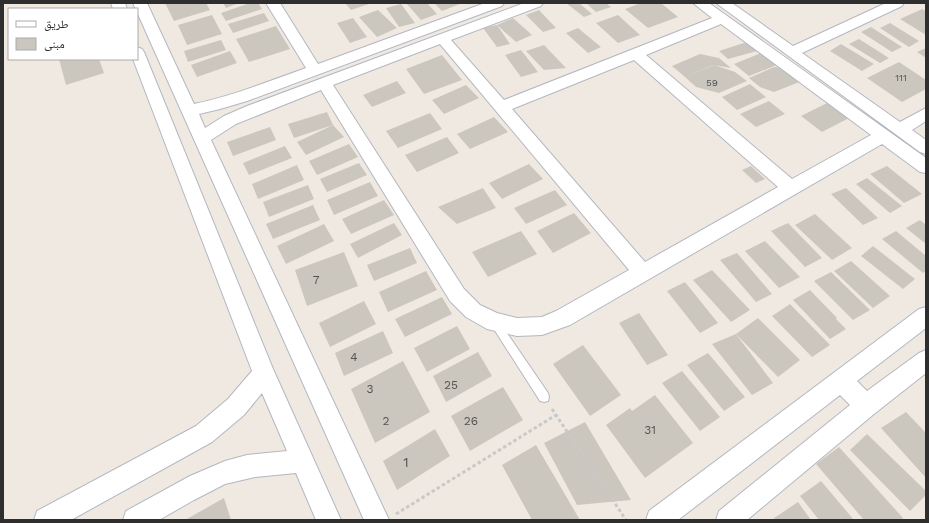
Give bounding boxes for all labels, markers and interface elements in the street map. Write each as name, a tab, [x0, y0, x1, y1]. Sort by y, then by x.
legend	[8, 8, 138, 60]
text: طريق	[44, 17, 69, 31]
text: مبنى	[44, 37, 65, 51]
house number: 111	[895, 72, 907, 83]
house number: 59	[706, 77, 718, 88]
house number: 7	[313, 273, 320, 287]
house number: 4	[350, 350, 358, 364]
house number: 25	[444, 378, 458, 392]
house number: 3	[367, 382, 374, 396]
house number: 2	[383, 414, 390, 428]
house number: 26	[464, 414, 478, 428]
house number: 31	[644, 423, 656, 437]
house number: 1	[403, 454, 409, 470]

